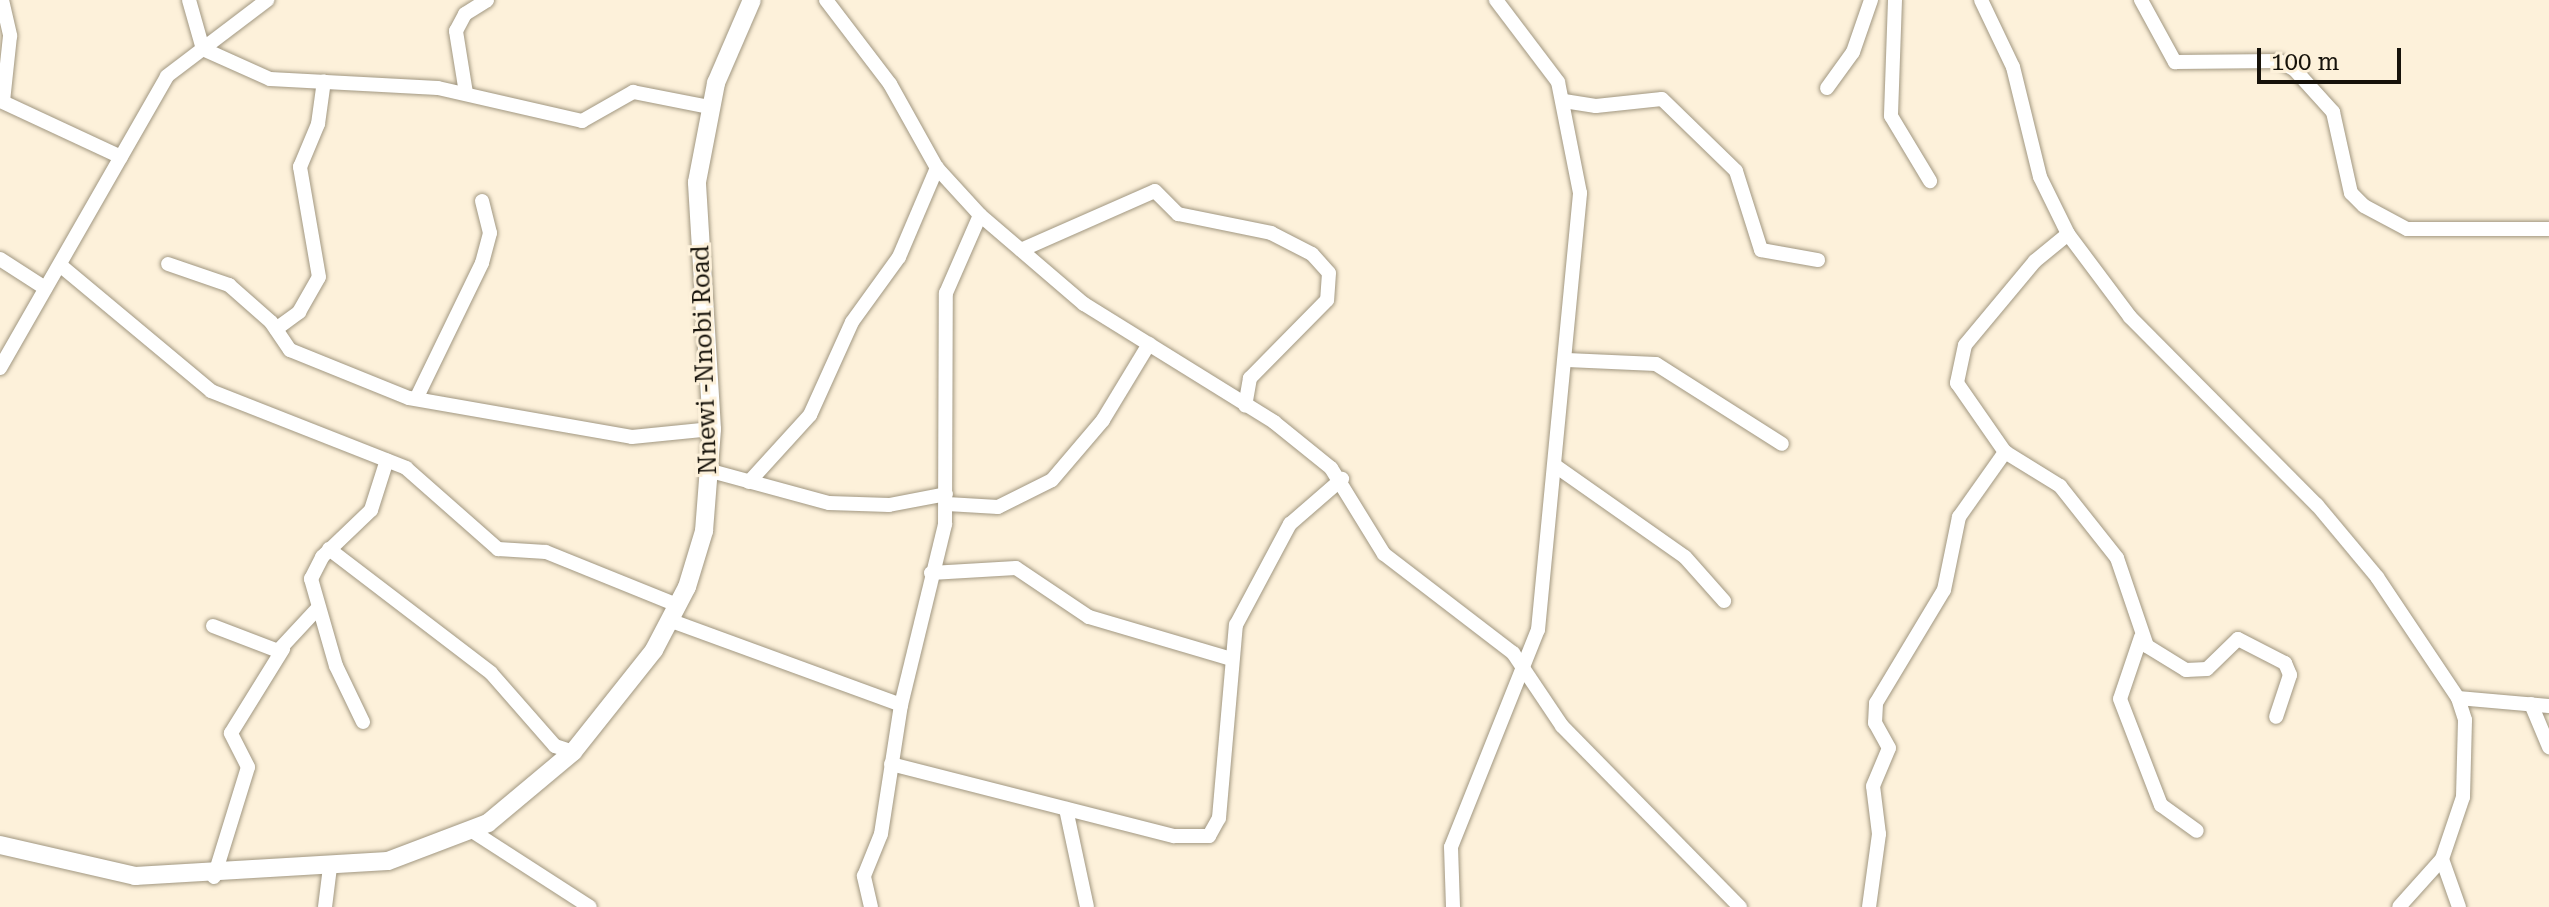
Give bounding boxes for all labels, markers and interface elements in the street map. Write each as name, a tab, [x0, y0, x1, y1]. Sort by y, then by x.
scale bar	[2261, 32, 2405, 82]
text: 100 m	[2271, 48, 2339, 76]
street label: Nnewi -Nnobi Road	[687, 245, 723, 475]

